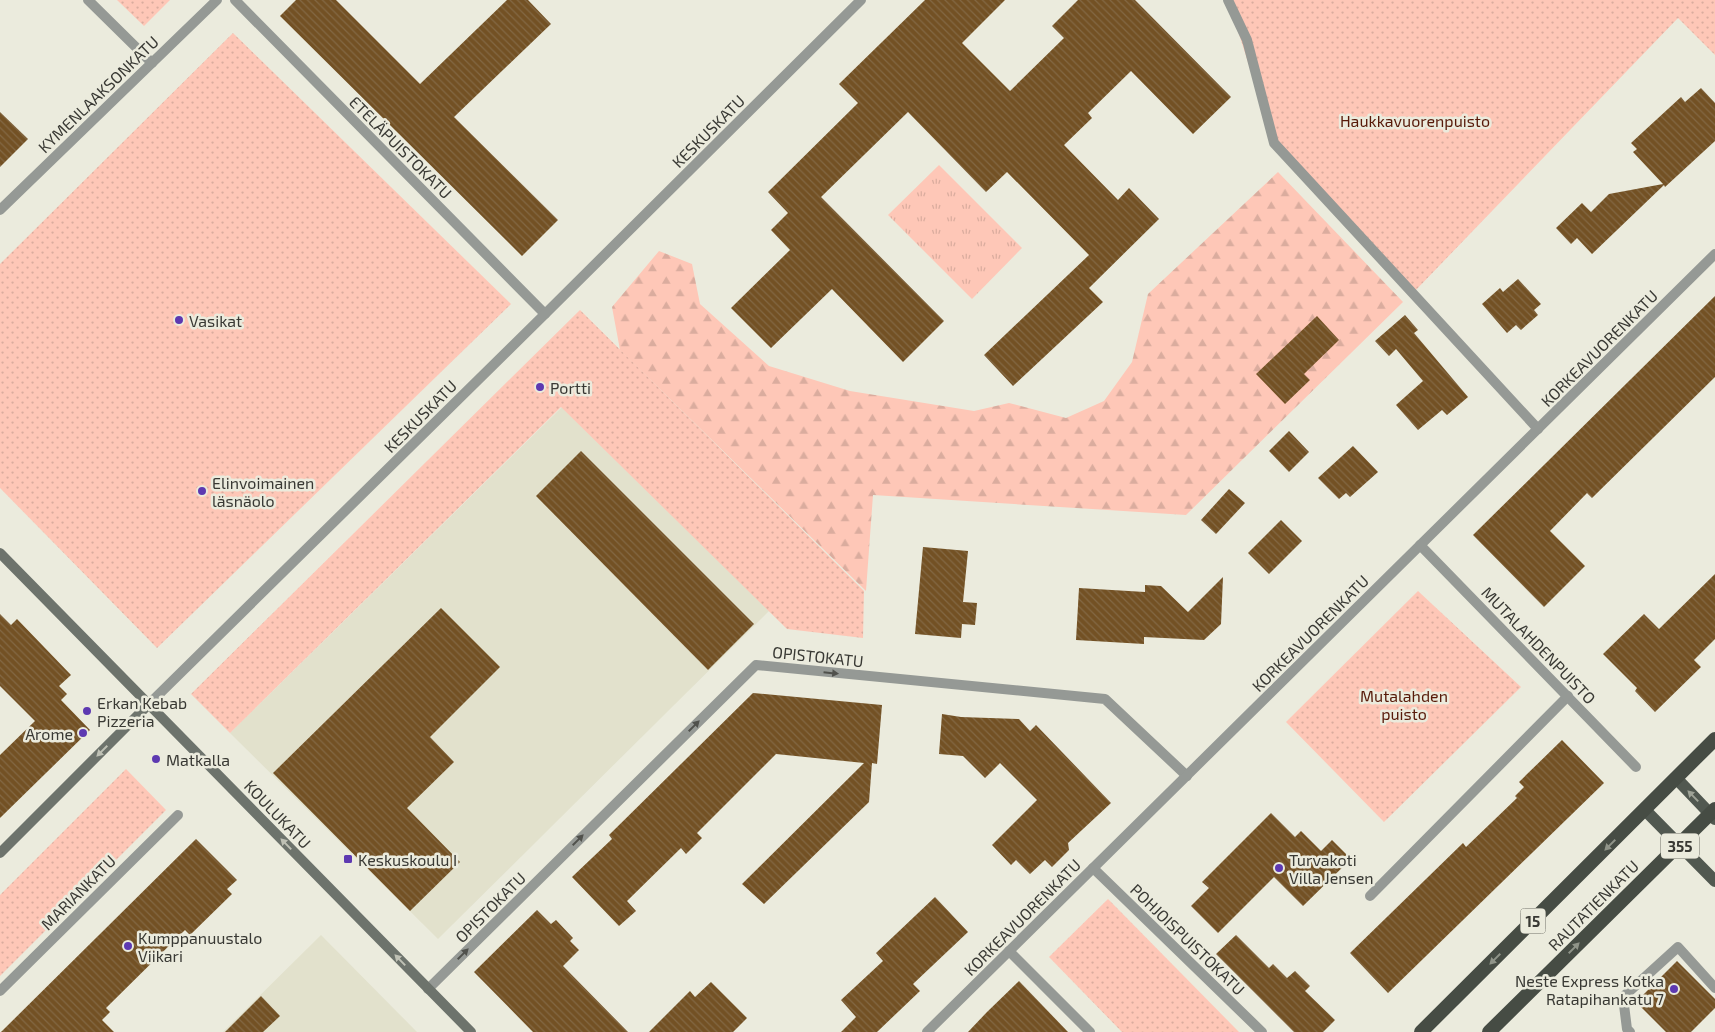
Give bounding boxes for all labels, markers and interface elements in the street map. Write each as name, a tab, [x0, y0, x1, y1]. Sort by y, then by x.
street label: KYMENLAAKSONKATU	[34, 32, 162, 156]
street label: KESKUSKATU	[668, 91, 748, 171]
street label: ETELÄPUISTOKATU	[346, 92, 456, 202]
park label: Haukkavuorenpuisto	[1340, 111, 1490, 130]
street label: KORKEAVUORENKATU	[1537, 286, 1661, 410]
place label: Vasikat	[189, 311, 242, 330]
marker: Vasikat	[173, 314, 185, 326]
street label: KESKUSKATU	[380, 376, 460, 456]
place label: Portti	[550, 378, 591, 397]
marker: Portti	[534, 381, 546, 393]
place label: Elinvoimainen läsnäolo	[212, 473, 314, 510]
marker: Elinvoimainen läsnäolo	[196, 485, 208, 497]
street label: KORKEAVUORENKATU	[1248, 571, 1372, 695]
street label: MUTALAHDENPUISTO	[1478, 582, 1600, 708]
street label: OPISTOKATU	[772, 642, 864, 670]
one-way arrow	[824, 669, 840, 677]
park label: Mutalahden puisto	[1360, 686, 1448, 723]
place label: Erkan Kebab Pizzeria	[97, 693, 187, 730]
marker: Erkan Kebab Pizzeria	[81, 705, 93, 717]
one-way arrow	[688, 720, 700, 732]
place label: Arome	[25, 724, 73, 743]
marker: Arome	[77, 727, 89, 739]
one-way arrow	[96, 744, 108, 756]
place label: Matkalla	[166, 750, 230, 769]
marker: Matkalla	[150, 753, 162, 765]
street label: KOULUKATU	[241, 776, 315, 852]
one-way arrow	[1687, 790, 1699, 802]
road number: 355	[1661, 834, 1699, 858]
one-way arrow	[572, 835, 584, 847]
one-way arrow	[280, 838, 292, 850]
one-way arrow	[1605, 838, 1617, 850]
place label: Keskuskoulu I	[358, 850, 457, 869]
place label: Turvakoti Villa Jensen	[1289, 850, 1374, 887]
street label: MARIANKATU	[37, 851, 119, 933]
marker: Keskuskoulu I	[342, 853, 354, 865]
street label: KORKEAVUORENKATU	[960, 855, 1084, 979]
street label: RAUTATIENKATU	[1544, 856, 1642, 954]
marker: Turvakoti Villa Jensen	[1273, 862, 1285, 874]
street label: OPISTOKATU	[451, 868, 529, 946]
street label: POHJOISPUISTOKATU	[1127, 880, 1249, 998]
road number: 15	[1520, 908, 1546, 934]
place label: Kumppanuustalo Viikari	[138, 928, 262, 965]
marker: Kumppanuustalo Viikari	[122, 940, 134, 952]
one-way arrow	[1568, 943, 1580, 955]
one-way arrow	[456, 949, 468, 961]
one-way arrow	[1489, 953, 1501, 965]
one-way arrow	[394, 954, 406, 966]
place label: Neste Express Kotka Ratapihankatu 7	[1515, 971, 1664, 1008]
marker: Neste Express Kotka Ratapihankatu 7	[1668, 983, 1680, 995]

